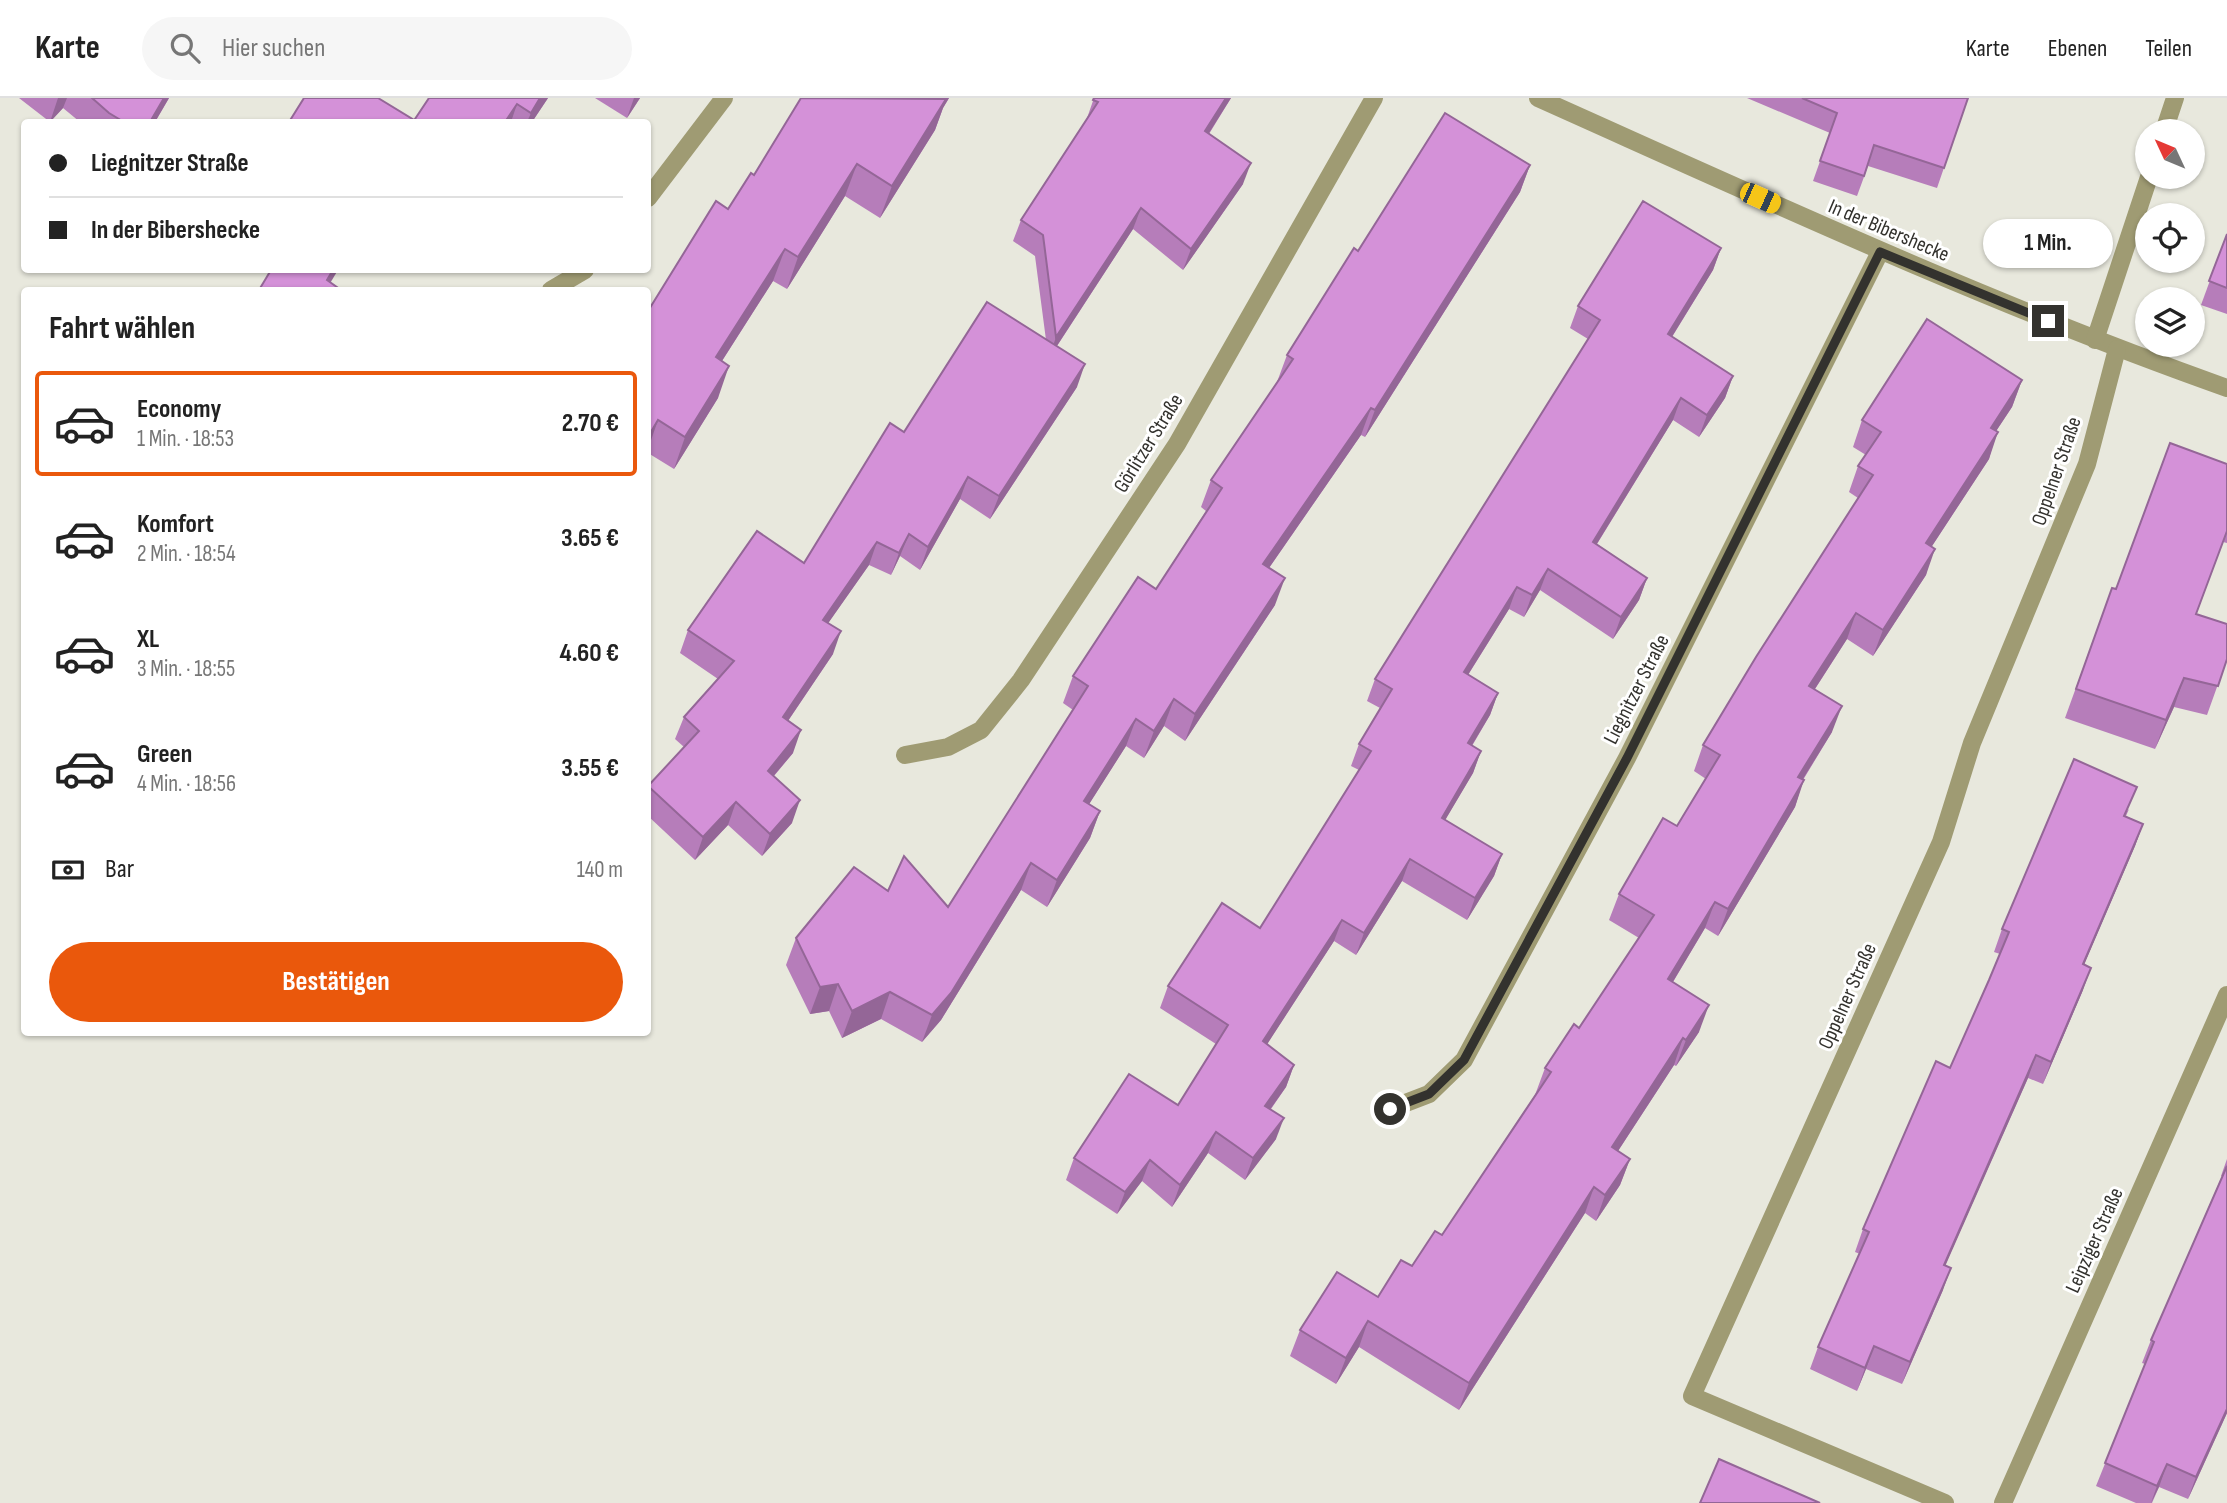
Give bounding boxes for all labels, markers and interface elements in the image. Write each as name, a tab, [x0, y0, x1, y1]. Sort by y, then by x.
search box	[142, 17, 632, 80]
text: Karte	[35, 28, 100, 68]
icon: search	[166, 29, 204, 67]
text: Hier suchen	[222, 33, 325, 64]
text: Karte	[1966, 34, 2010, 63]
text: Ebenen	[2048, 34, 2107, 63]
text: Teilen	[2145, 34, 2192, 63]
north arrow	[2135, 119, 2205, 189]
map controls	[2135, 119, 2205, 357]
text: Liegnitzer Straße	[91, 148, 249, 179]
car	[1737, 180, 1784, 216]
street label: In der Bibershecke	[1825, 194, 1953, 267]
button: locate	[2135, 203, 2205, 273]
text: In der Bibershecke	[91, 215, 260, 246]
callout: 1 Min.	[1983, 220, 2113, 268]
text: 1 Min.	[2024, 229, 2072, 257]
button: layers	[2135, 287, 2205, 357]
route end	[2032, 305, 2064, 337]
text: Fahrt wählen	[49, 309, 195, 348]
street label: Görlitzer Straße	[1108, 389, 1189, 497]
icon: car	[53, 392, 116, 455]
text: Economy	[137, 394, 221, 425]
text: 2.70 €	[562, 408, 619, 439]
street label: Oppelner Straße	[2026, 414, 2087, 529]
text: 1 Min. · 18:53	[137, 425, 234, 453]
icon: car	[53, 507, 116, 570]
text: Komfort	[137, 509, 214, 540]
text: 3.65 €	[561, 523, 619, 554]
text: 2 Min. · 18:54	[137, 540, 236, 568]
icon: car	[53, 622, 116, 685]
text: XL	[137, 624, 159, 655]
street label: Liegnitzer Straße	[1598, 630, 1675, 748]
text: 4.60 €	[560, 638, 619, 669]
text: 3 Min. · 18:55	[137, 655, 235, 683]
icon: car	[53, 737, 116, 800]
text: Green	[137, 739, 192, 770]
text: 3.55 €	[561, 753, 619, 784]
text: 4 Min. · 18:56	[137, 770, 236, 798]
icon: cash	[49, 851, 87, 889]
text: Bar	[105, 854, 134, 885]
text: 140 m	[577, 856, 623, 884]
street label: Oppelner Straße	[1813, 939, 1882, 1053]
button: Bestätigen	[49, 942, 623, 1022]
route start	[1374, 1093, 1406, 1125]
street label: Leipziger Straße	[2060, 1184, 2129, 1297]

